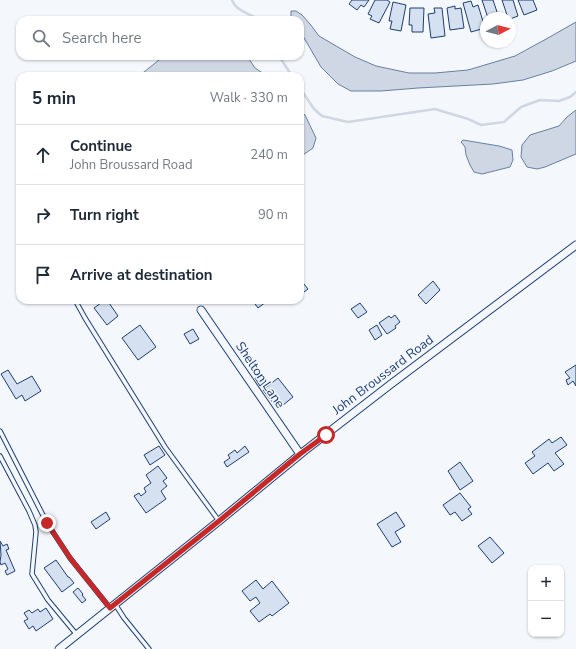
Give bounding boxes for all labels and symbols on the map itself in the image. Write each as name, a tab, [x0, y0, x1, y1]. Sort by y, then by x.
north arrow	[480, 12, 516, 48]
street label: John Broussard Road	[328, 331, 437, 420]
street label: Shelton Lane	[231, 338, 289, 412]
route start	[317, 426, 335, 444]
route end	[38, 514, 56, 532]

